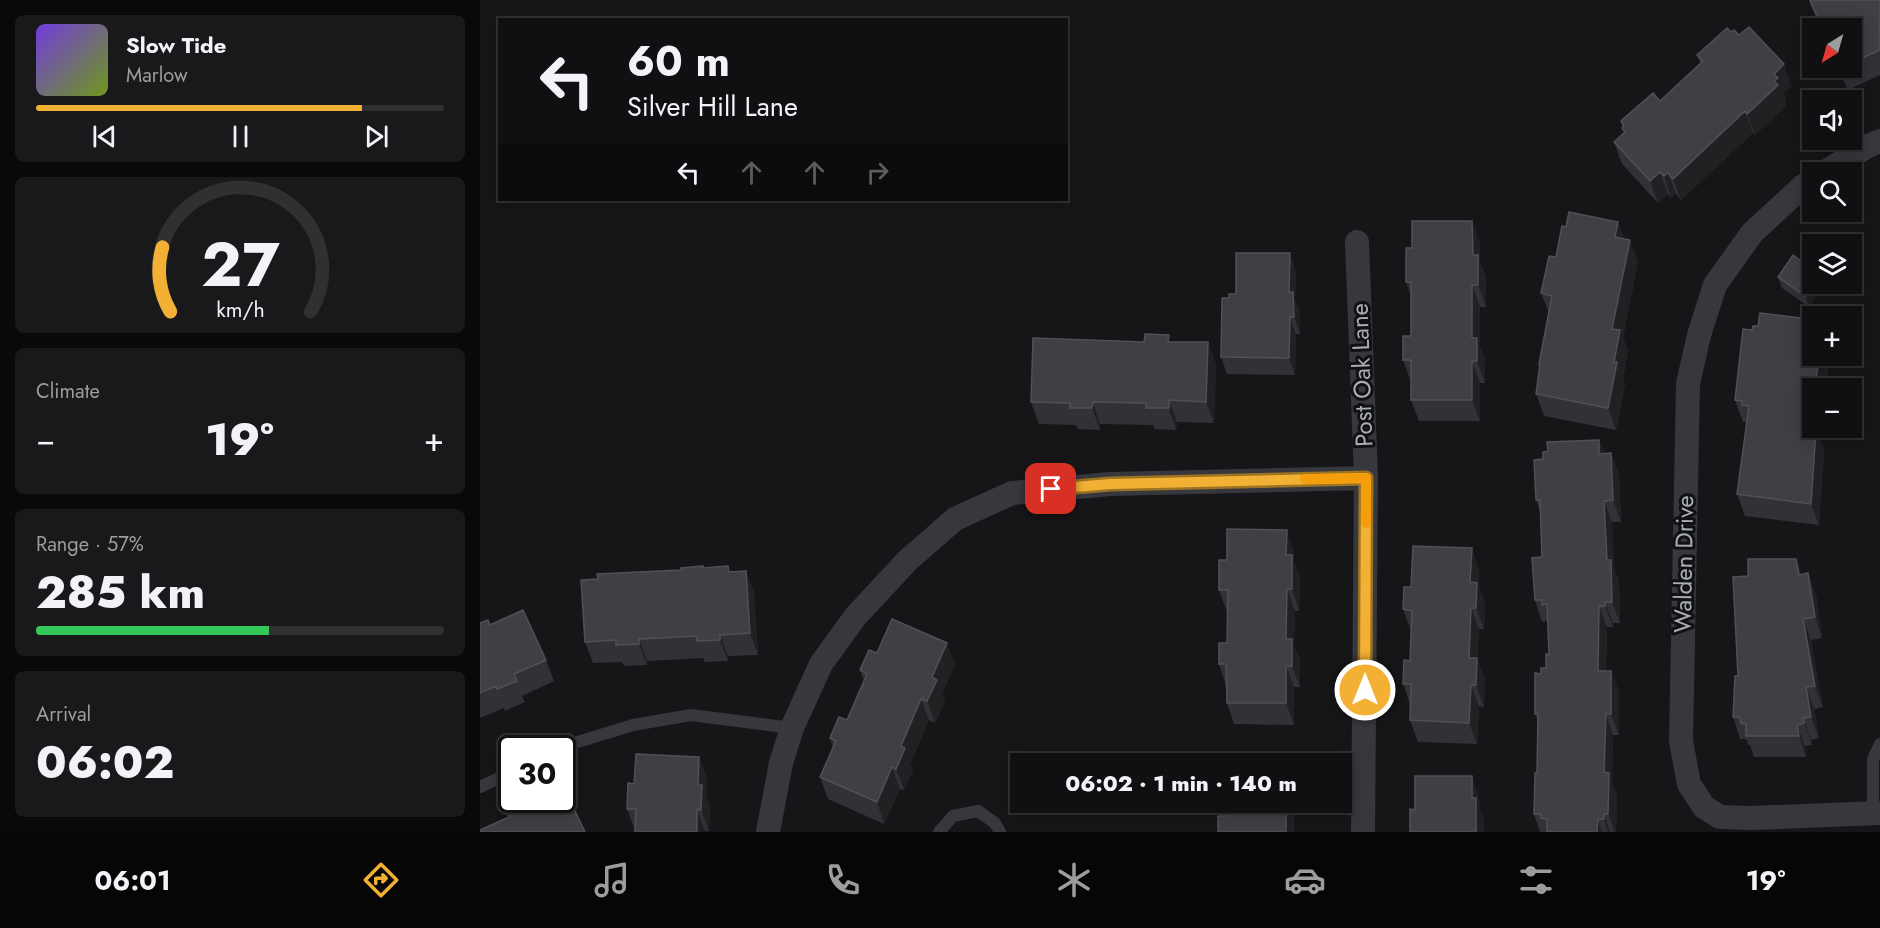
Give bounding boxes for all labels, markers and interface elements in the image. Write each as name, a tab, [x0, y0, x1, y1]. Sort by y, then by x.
north arrow	[1802, 18, 1862, 78]
map controls	[1802, 18, 1862, 438]
text: Slow Tide	[126, 29, 226, 61]
text: 60 m	[627, 31, 730, 92]
icon: left	[528, 42, 606, 120]
text: Marlow	[126, 61, 188, 90]
text: Silver Hill Lane	[627, 87, 798, 126]
button: sound	[1802, 90, 1862, 150]
icon: previous	[88, 120, 121, 153]
icon: pause	[224, 120, 257, 153]
icon: next	[360, 120, 393, 153]
icon: left	[672, 156, 705, 189]
icon: ahead	[735, 156, 768, 189]
icon: ahead	[798, 156, 831, 189]
icon: right	[861, 156, 894, 189]
button: search	[1802, 162, 1862, 222]
text: 27	[201, 219, 280, 309]
button: layers	[1802, 234, 1862, 294]
text: km/h	[216, 294, 264, 325]
street label: Post Oak Lane	[1342, 303, 1381, 447]
button: +	[1802, 306, 1862, 366]
text: Climate	[36, 377, 100, 406]
button: −	[1802, 378, 1862, 438]
text: 19°	[205, 407, 274, 472]
text: −	[36, 416, 55, 463]
text: +	[424, 416, 444, 463]
pin	[1025, 463, 1076, 514]
icon: arrive	[1034, 472, 1067, 505]
street label: Walden Drive	[1665, 495, 1702, 633]
text: Range · 57%	[36, 530, 144, 559]
text: 285 km	[36, 560, 205, 625]
position arrow	[1333, 658, 1397, 722]
text: Arrival	[36, 700, 91, 729]
text: 06:02	[36, 730, 174, 795]
speed limit sign: 30	[498, 735, 576, 813]
text: 06:02 · 1 min · 140 m	[1065, 767, 1297, 799]
icon: directions	[360, 859, 402, 901]
icon: music	[591, 859, 633, 901]
icon: phone	[822, 859, 864, 901]
icon: climate	[1053, 859, 1095, 901]
icon: car	[1284, 859, 1326, 901]
icon: filters	[1515, 859, 1557, 901]
text: 06:01	[94, 861, 171, 900]
text: 19°	[1746, 861, 1785, 900]

